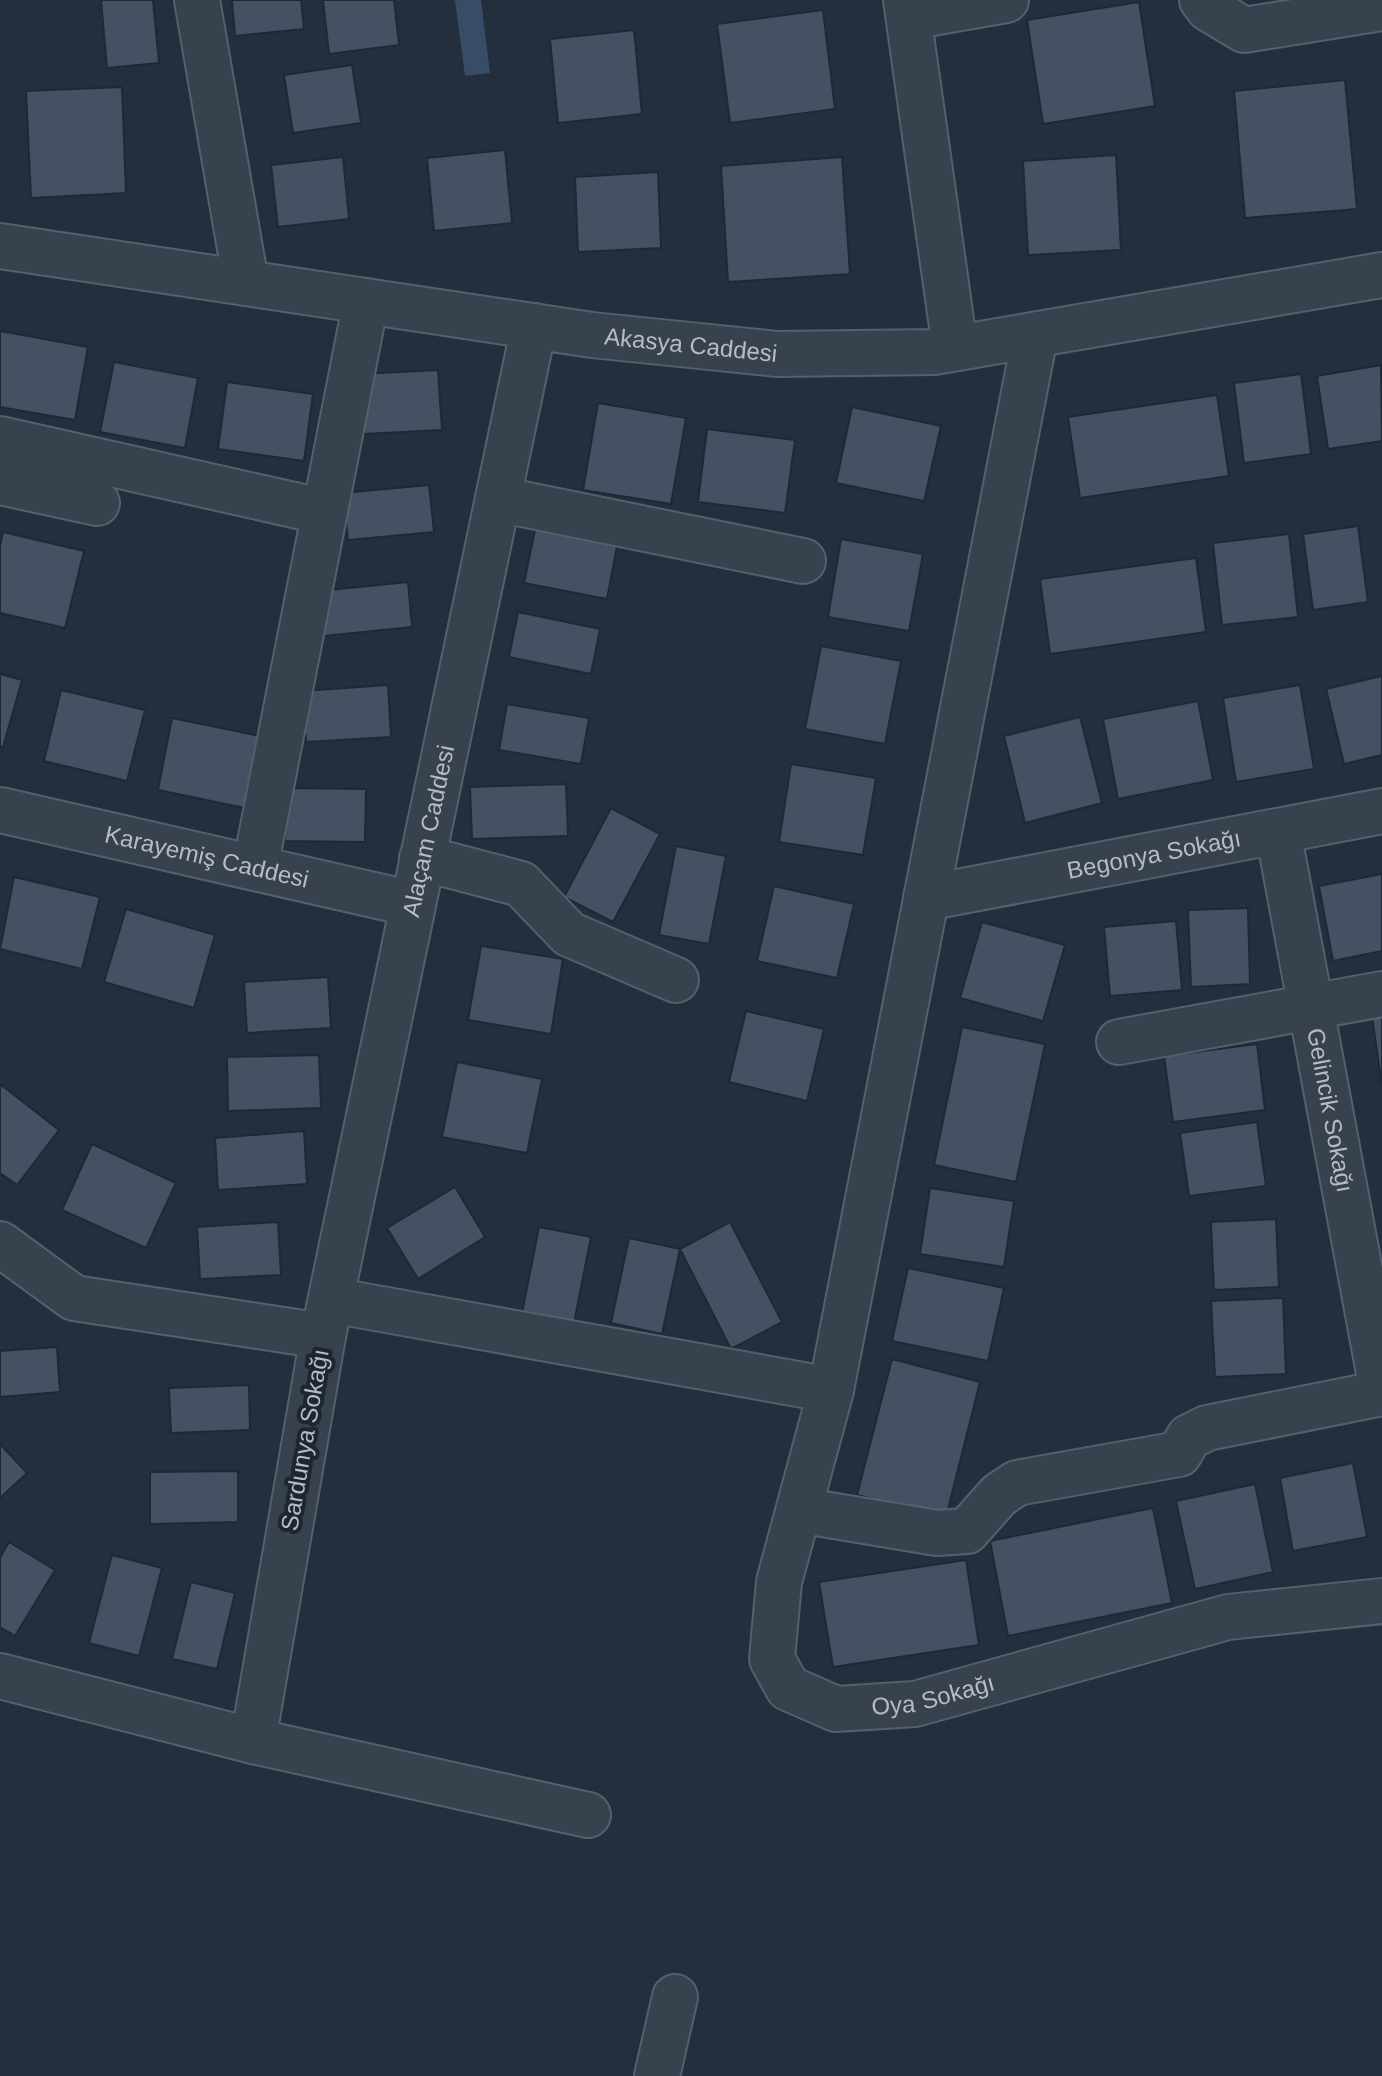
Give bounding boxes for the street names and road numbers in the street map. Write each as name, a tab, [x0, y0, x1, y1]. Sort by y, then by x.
street label: Akasya Caddesi	[603, 322, 779, 367]
street label: Alaçam Caddesi	[397, 742, 459, 919]
street label: Karayemiş Caddesi	[102, 820, 311, 893]
street label: Begonya Sokağı	[1065, 824, 1243, 884]
street label: Gelincik Sokağı	[1302, 1026, 1359, 1195]
street label: Sardunya Sokağı	[275, 1347, 334, 1533]
street label: Oya Sokağı	[871, 1669, 997, 1720]

